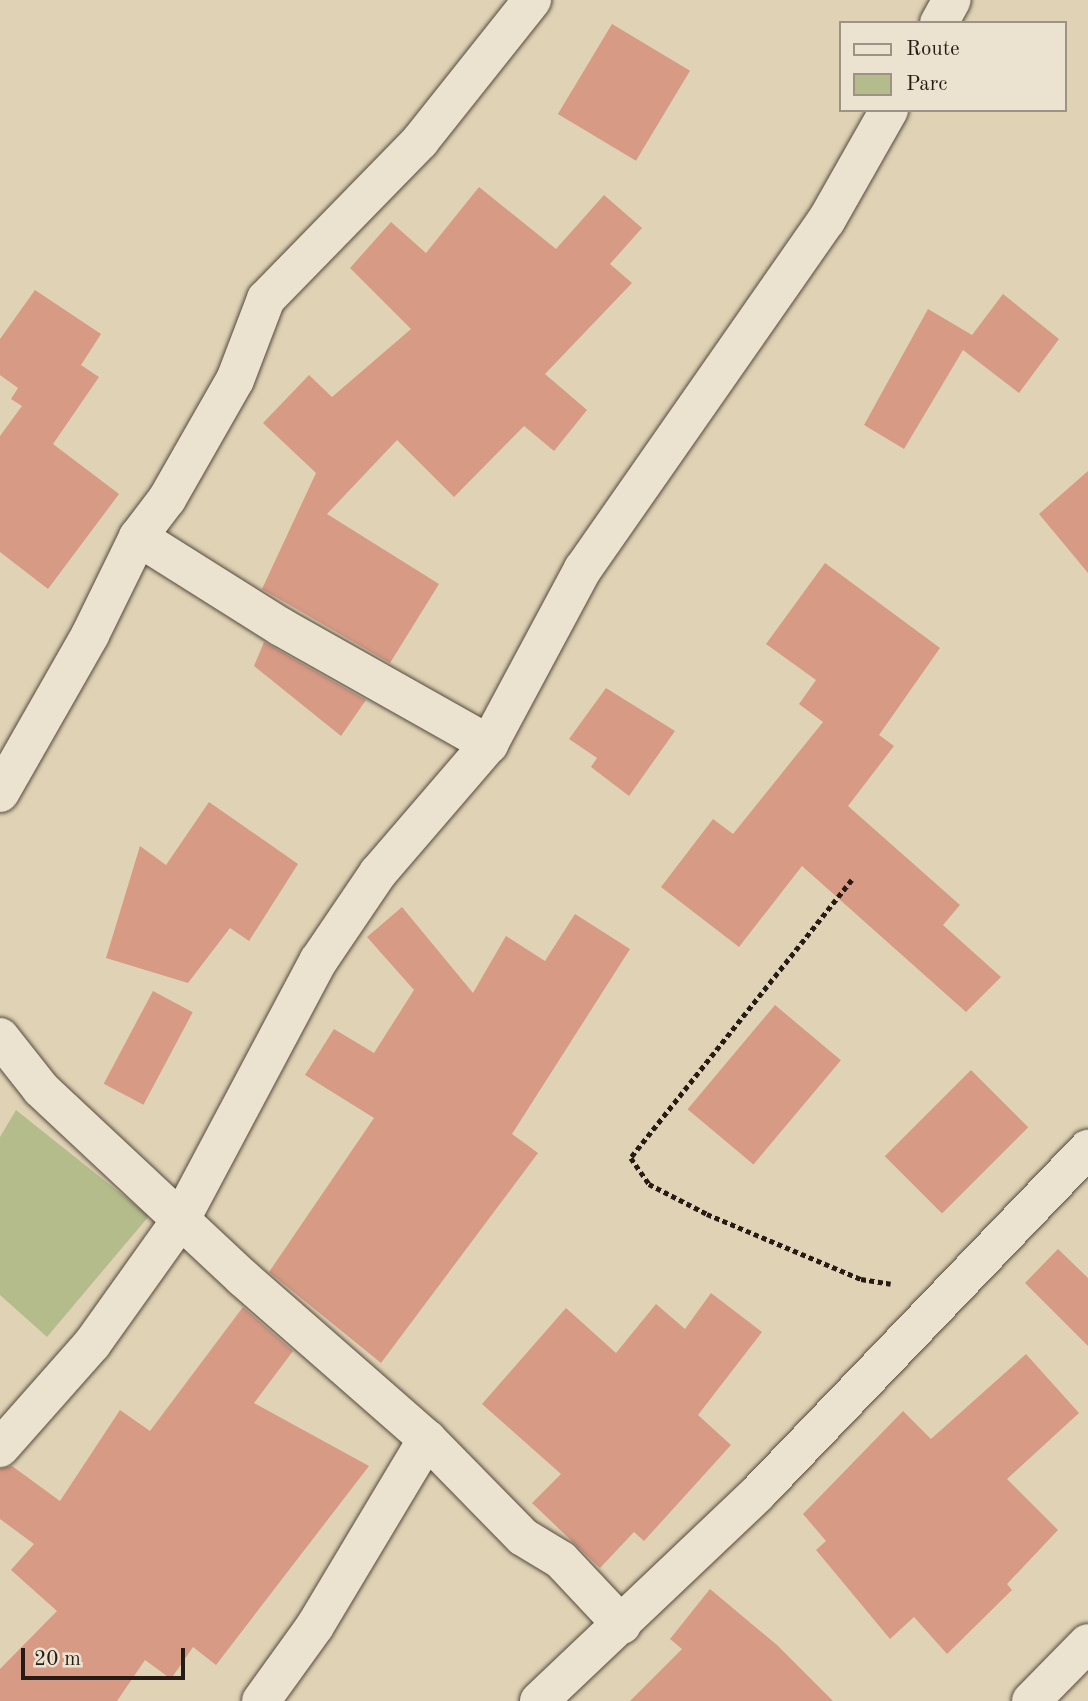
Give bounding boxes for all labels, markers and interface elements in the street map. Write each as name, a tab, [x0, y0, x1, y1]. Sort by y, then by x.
legend	[839, 21, 1067, 112]
text: Route	[906, 39, 960, 60]
text: Parc	[906, 74, 948, 95]
scale bar	[24, 1634, 189, 1678]
text: 20 m	[34, 1649, 81, 1670]

